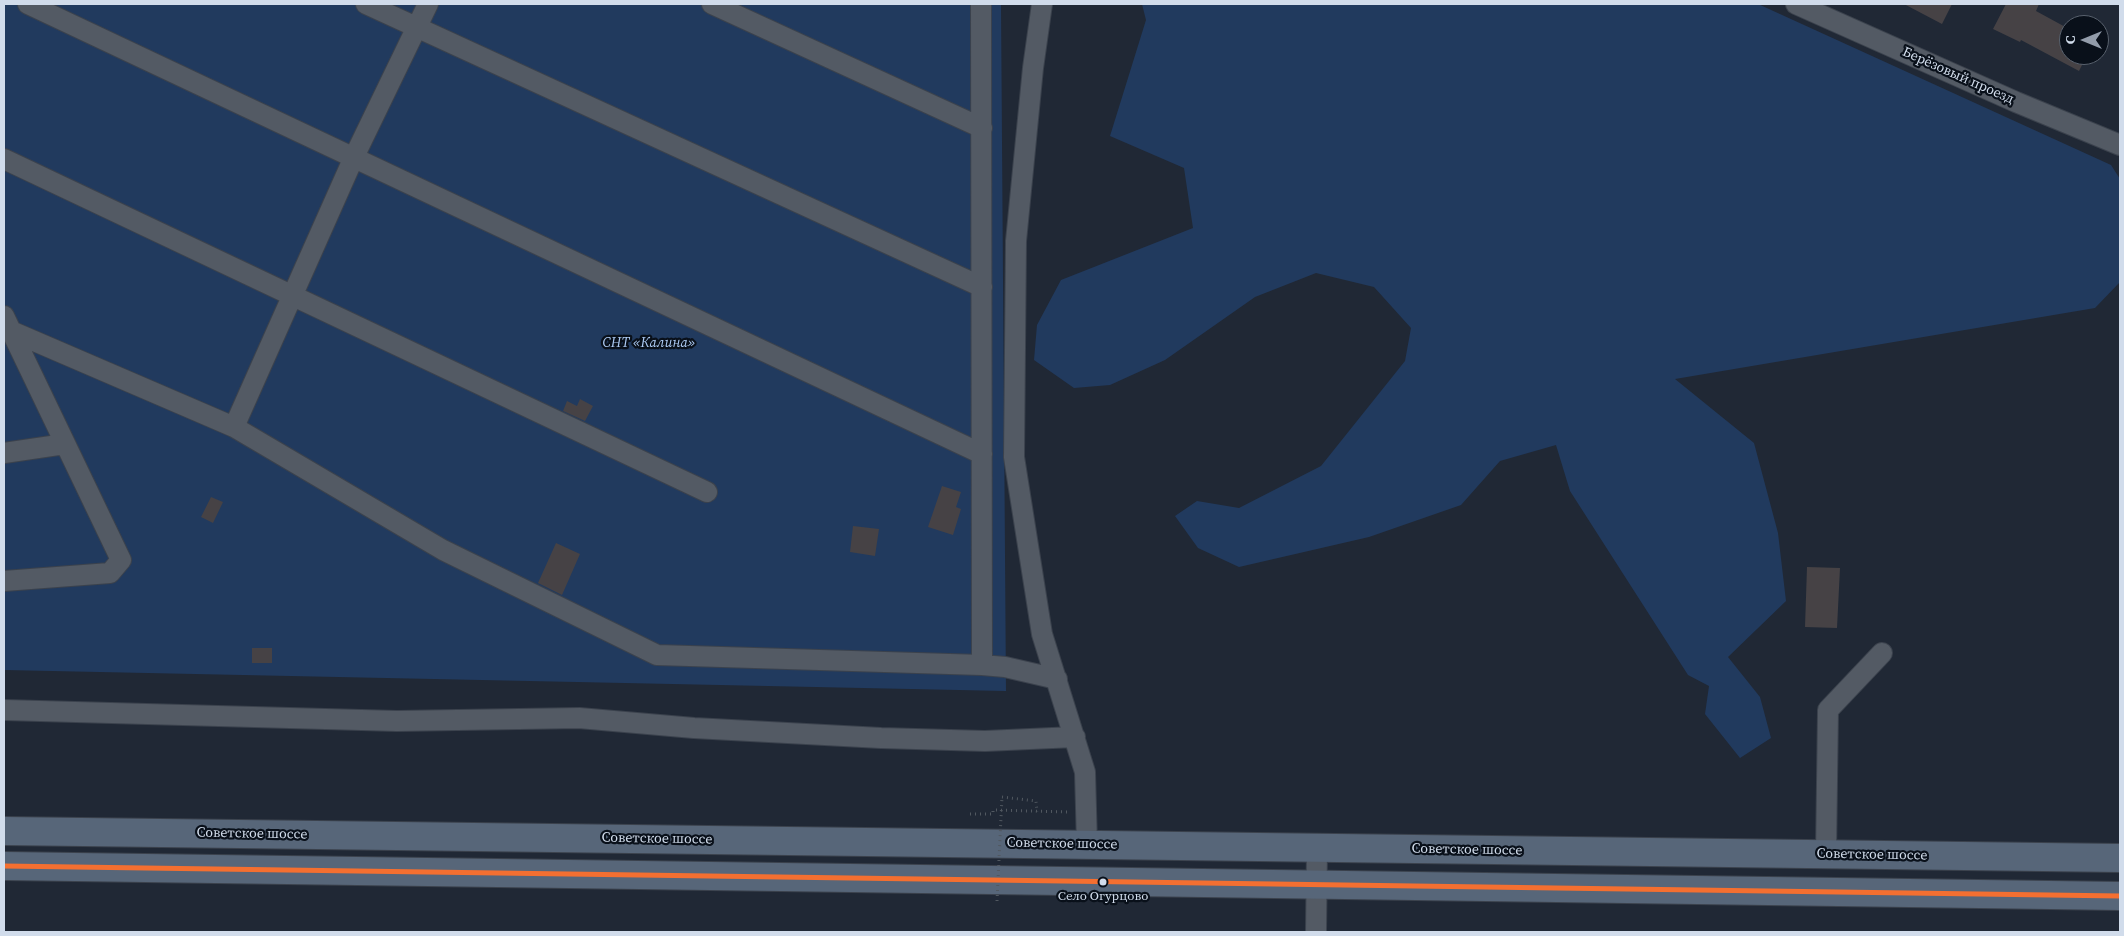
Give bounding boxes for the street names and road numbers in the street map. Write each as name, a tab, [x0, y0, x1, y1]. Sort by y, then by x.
street label: Берёзовый проезд	[1900, 44, 2016, 108]
street label: Советское шоссе	[196, 825, 308, 843]
street label: Советское шоссе	[601, 830, 713, 848]
street label: Советское шоссе	[1006, 835, 1118, 853]
street label: Советское шоссе	[1411, 841, 1523, 859]
street label: Советское шоссе	[1816, 846, 1928, 864]

